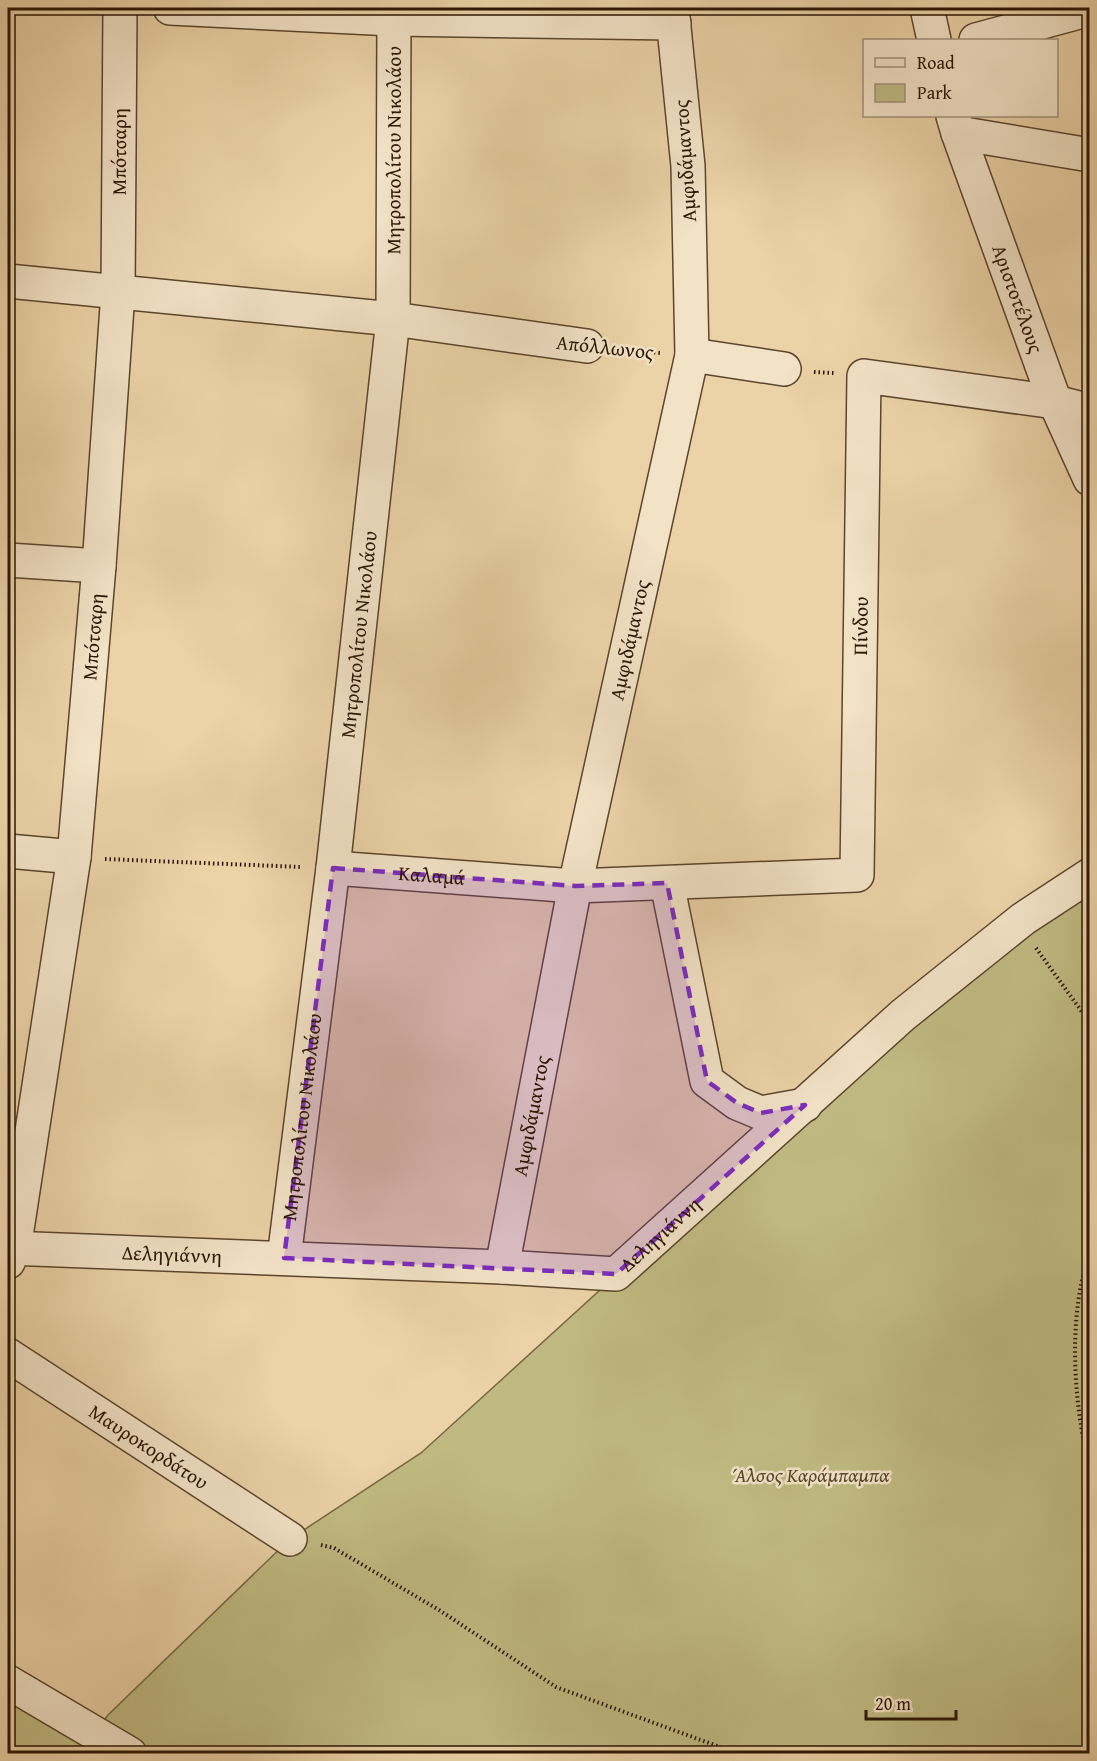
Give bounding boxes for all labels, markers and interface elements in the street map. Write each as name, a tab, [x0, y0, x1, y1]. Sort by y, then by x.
legend	[863, 39, 1058, 117]
street label: Μητροπολίτου Νικολάου	[378, 46, 408, 255]
text: Road	[917, 49, 955, 76]
text: Park	[917, 79, 953, 106]
street label: Αμφιδάμαντος	[666, 98, 703, 223]
street label: Μπότσαρη	[104, 108, 133, 195]
street label: Αριστοτέλους	[985, 240, 1051, 358]
street label: Απόλλωνος	[555, 327, 656, 366]
street label: Μητροπολίτου Νικολάου	[332, 529, 384, 740]
street label: Αμφιδάμαντος	[601, 576, 656, 703]
street label: Μπότσαρη	[74, 592, 111, 681]
street label: Πίνδου	[845, 596, 875, 656]
street label: Καλαμά	[398, 858, 466, 892]
street label: Μητροπολίτου Νικολάου	[274, 1012, 329, 1222]
street label: Αμφιδάμαντος	[505, 1052, 556, 1179]
street label: Δεληγιάννη	[613, 1190, 707, 1278]
street label: Δεληγιάννη	[121, 1237, 222, 1270]
street label: Μαυροκορδάτου	[83, 1397, 215, 1496]
park label: Άλσος Καράμπαμπα	[732, 1460, 890, 1489]
scale bar	[866, 1683, 956, 1721]
text: 20 m	[875, 1690, 911, 1717]

